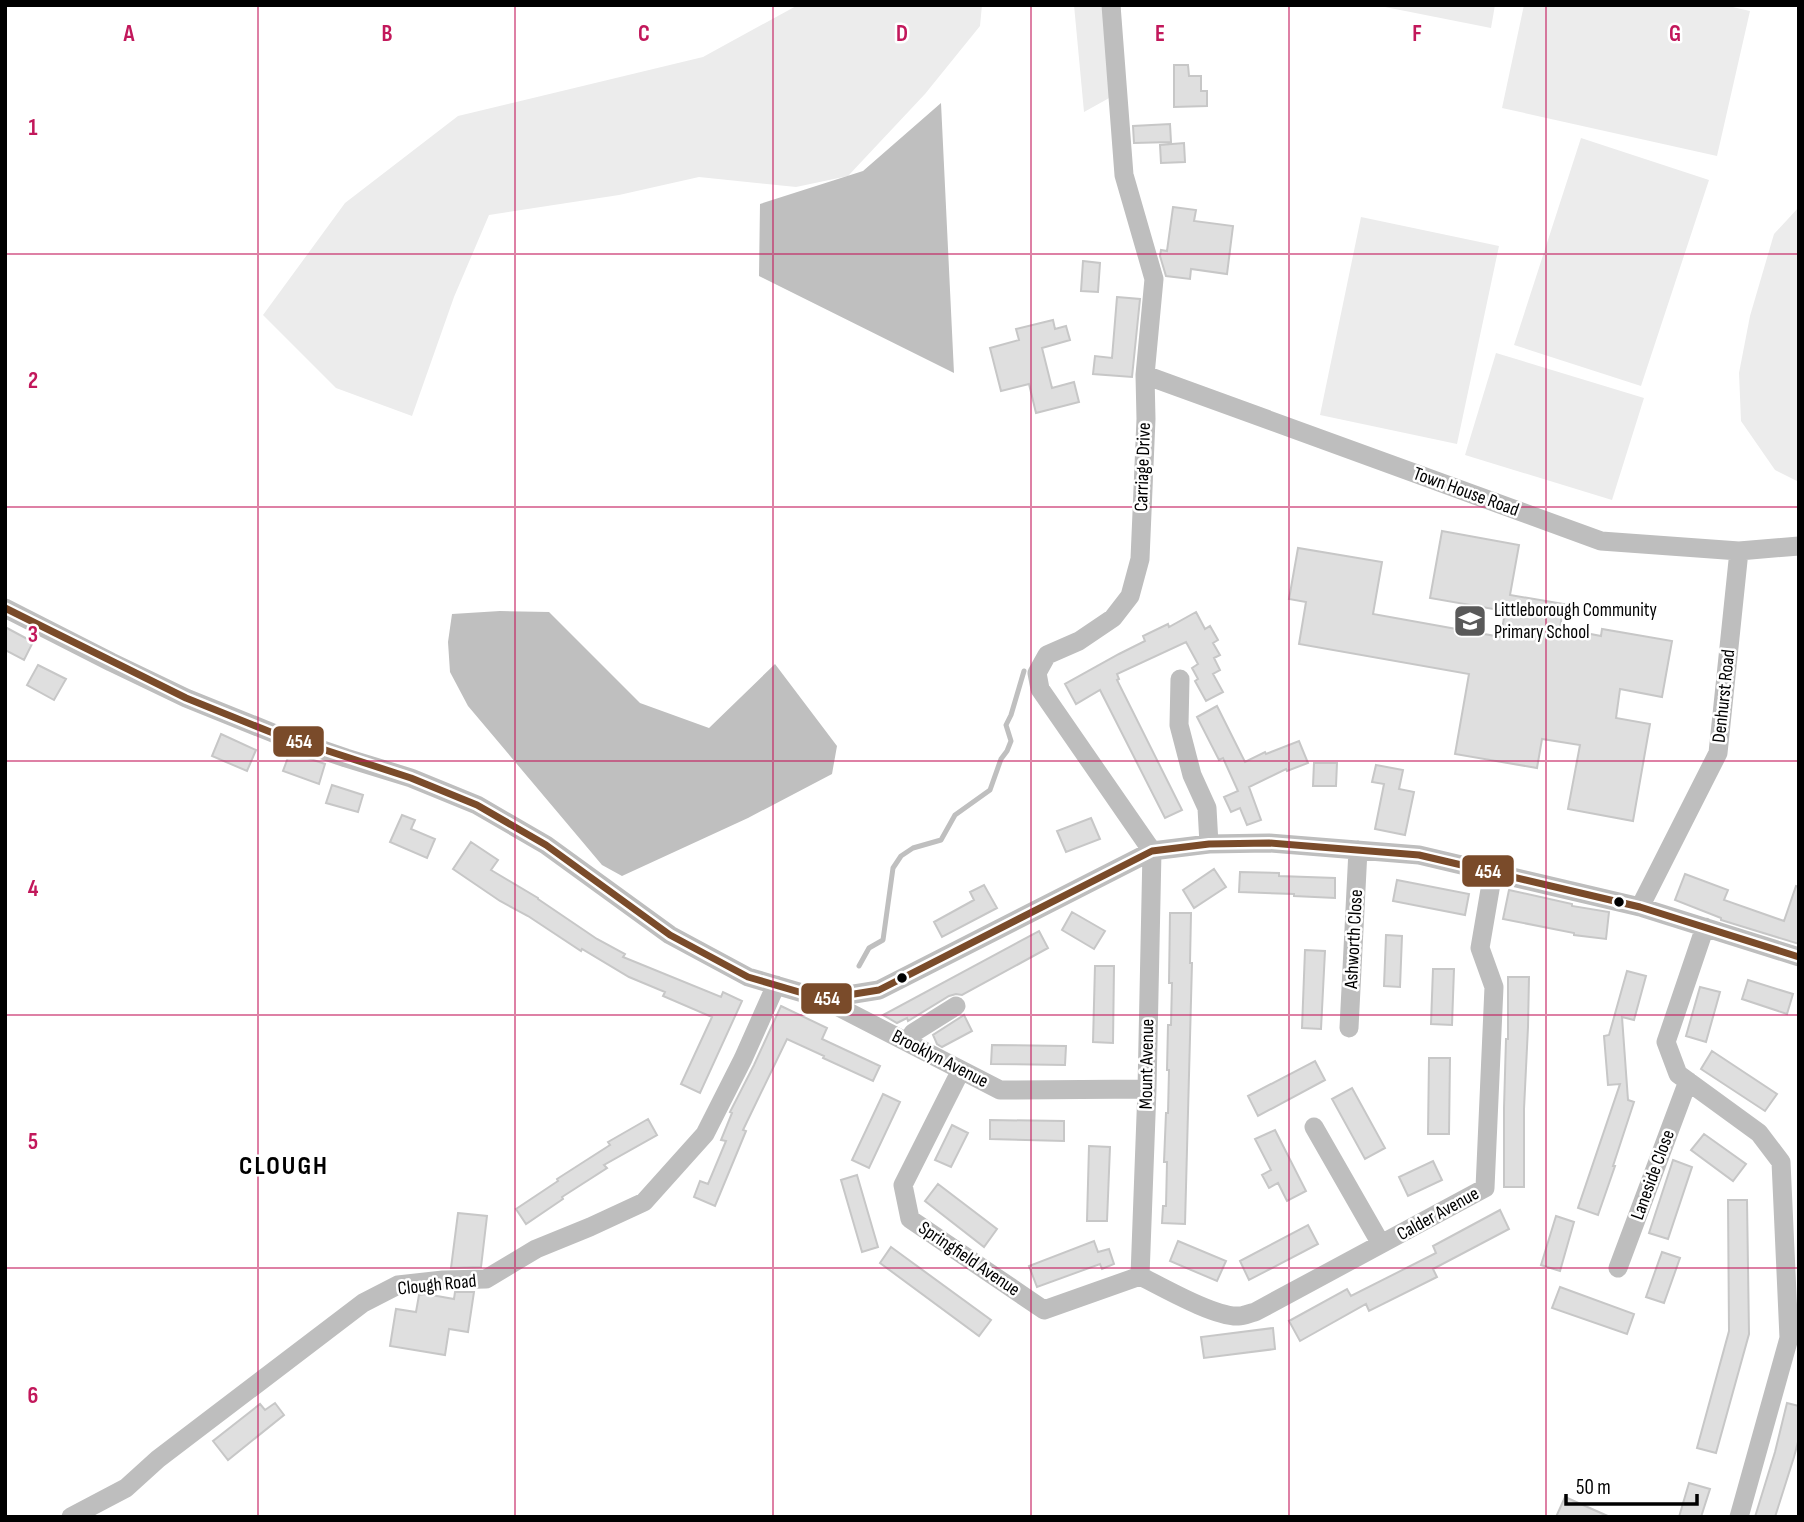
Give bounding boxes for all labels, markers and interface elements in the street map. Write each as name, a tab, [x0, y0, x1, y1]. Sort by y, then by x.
text: A	[123, 20, 136, 48]
text: B	[382, 20, 393, 48]
text: C	[638, 20, 650, 48]
text: D	[896, 20, 908, 48]
text: E	[1155, 20, 1165, 48]
text: F	[1412, 20, 1422, 48]
text: G	[1669, 20, 1681, 48]
text: 1	[28, 114, 38, 142]
text: 2	[28, 367, 38, 395]
street label: Carriage Drive	[1130, 422, 1156, 512]
street label: Town House Road	[1410, 462, 1522, 522]
place label: Littleborough Community Primary School	[1494, 599, 1658, 644]
school or university icon: Littleborough Community Primary School	[1451, 602, 1489, 640]
text: 3	[28, 621, 38, 649]
street label: Denhurst Road	[1708, 648, 1740, 744]
line badge: 454	[272, 725, 325, 758]
text: 454	[286, 731, 312, 754]
line badge: 454	[1461, 854, 1515, 888]
text: 454	[1475, 861, 1501, 884]
text: 4	[28, 875, 39, 903]
street label: Ashworth Close	[1340, 889, 1368, 990]
unlabelled marker	[1612, 895, 1626, 909]
unlabelled marker	[895, 971, 909, 985]
line badge: 454	[800, 982, 853, 1015]
text: 454	[814, 988, 840, 1011]
street label: Mount Avenue	[1135, 1018, 1159, 1110]
street label: Brooklyn Avenue	[888, 1025, 992, 1093]
street label: Laneside Close	[1626, 1127, 1680, 1223]
text: 5	[28, 1128, 38, 1156]
district label: CLOUGH	[239, 1151, 329, 1182]
street label: Calder Avenue	[1393, 1182, 1483, 1246]
street label: Springfield Avenue	[914, 1217, 1024, 1301]
street label: Clough Road	[397, 1269, 477, 1301]
text: 6	[28, 1382, 38, 1410]
scale bar	[1566, 1462, 1697, 1506]
text: 50 m	[1576, 1475, 1611, 1500]

